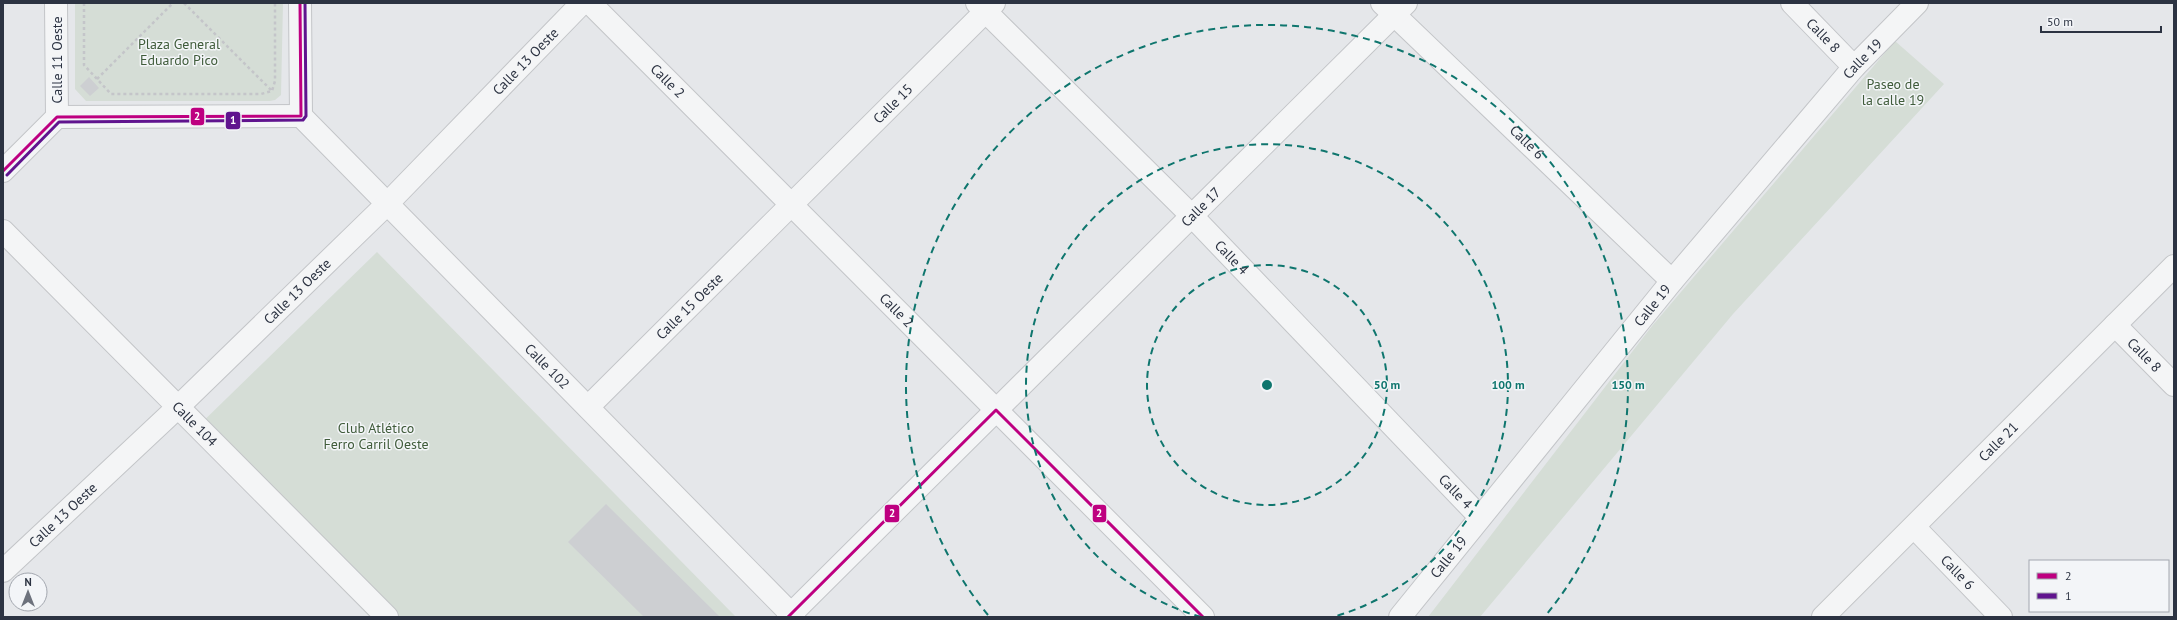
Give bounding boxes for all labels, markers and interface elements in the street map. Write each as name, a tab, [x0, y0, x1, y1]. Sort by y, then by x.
scale bar	[2041, 8, 2161, 34]
street label: Calle 8	[1802, 14, 1844, 56]
text: 50 m	[2047, 14, 2073, 29]
street label: Calle 11 Oeste	[48, 16, 66, 104]
street label: Calle 13 Oeste	[489, 24, 562, 99]
park label: Plaza General Eduardo Pico	[138, 35, 220, 69]
street label: Calle 19	[1839, 35, 1886, 83]
street label: Calle 2	[647, 60, 689, 102]
park label: Paseo de la calle 19	[1862, 75, 1924, 109]
street label: Calle 15	[869, 80, 917, 127]
line badge: 2	[190, 107, 205, 126]
text: 2	[194, 109, 200, 123]
line badge: 1	[225, 111, 241, 130]
text: 1	[230, 113, 236, 127]
street label: Calle 6	[1506, 121, 1548, 163]
street label: Calle 17	[1177, 183, 1225, 230]
street label: Calle 4	[1211, 236, 1253, 279]
street label: Calle 13 Oeste	[260, 254, 335, 328]
street label: Calle 15 Oeste	[652, 269, 727, 343]
street label: Calle 19	[1630, 281, 1675, 330]
street label: Calle 2	[876, 289, 918, 331]
street label: Calle 8	[2124, 334, 2165, 376]
street label: Calle 102	[521, 340, 573, 393]
text: 50 m	[1374, 377, 1400, 392]
text: 100 m	[1491, 377, 1525, 392]
text: 150 m	[1611, 377, 1645, 392]
centre of rings	[1260, 378, 1274, 392]
street label: Calle 104	[168, 397, 221, 451]
street label: Calle 21	[1975, 418, 2022, 465]
park label: Club Atlético Ferro Carril Oeste	[323, 419, 429, 453]
street label: Calle 4	[1435, 470, 1477, 513]
street label: Calle 13 Oeste	[25, 479, 101, 551]
line badge: 2	[884, 504, 900, 523]
line badge: 2	[1092, 504, 1107, 523]
text: 2	[889, 506, 895, 520]
text: 2	[1096, 506, 1102, 520]
street label: Calle 19	[1426, 532, 1471, 582]
street label: Calle 6	[1937, 551, 1979, 593]
legend	[2029, 560, 2169, 612]
text: 2	[2065, 568, 2072, 583]
north arrow	[8, 572, 48, 612]
text: N	[24, 575, 32, 589]
text: 1	[2065, 588, 2072, 603]

